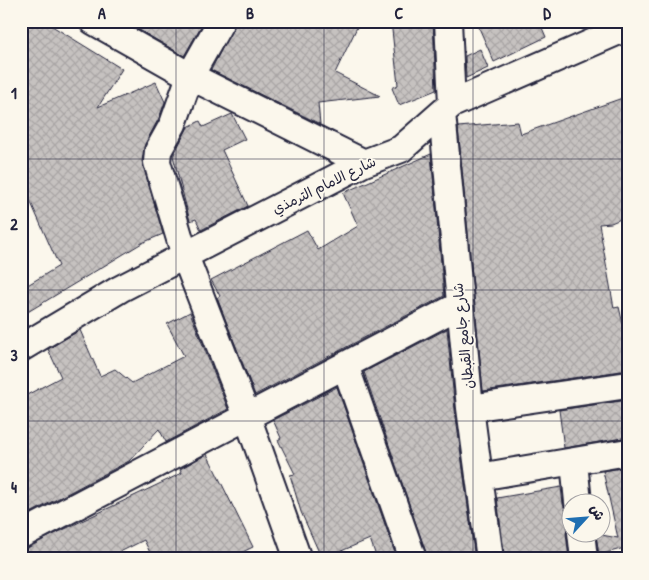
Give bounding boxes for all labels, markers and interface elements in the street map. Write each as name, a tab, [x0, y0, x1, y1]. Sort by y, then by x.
text: A	[98, 2, 106, 24]
text: B	[246, 2, 254, 24]
text: C	[395, 2, 404, 24]
text: D	[543, 2, 551, 24]
text: 1	[11, 82, 17, 104]
street label: شارع الامام الترمذي	[269, 151, 380, 220]
text: 2	[10, 213, 18, 235]
street label: شارع جامع القبطان	[447, 282, 480, 390]
text: 3	[10, 344, 18, 366]
text: 4	[11, 476, 17, 498]
north arrow	[562, 492, 612, 542]
text: ش	[586, 501, 610, 523]

